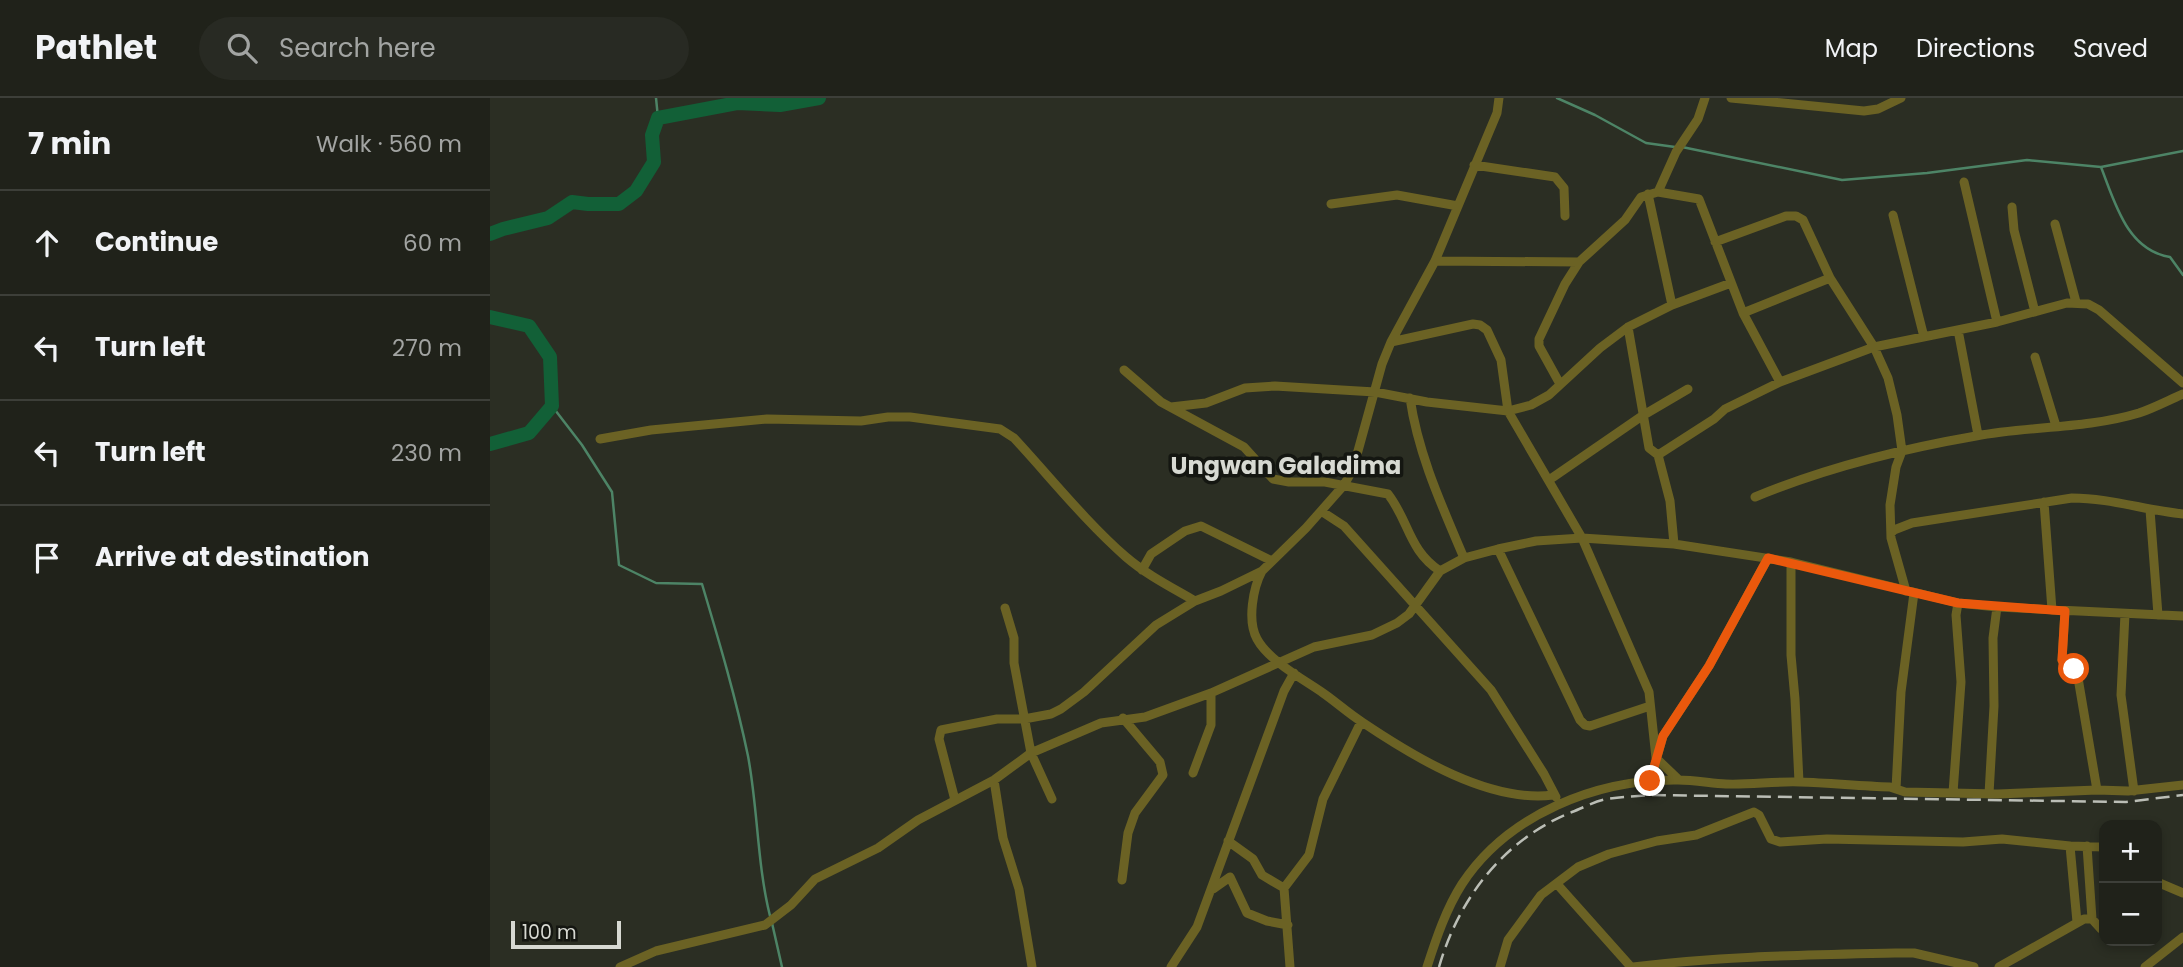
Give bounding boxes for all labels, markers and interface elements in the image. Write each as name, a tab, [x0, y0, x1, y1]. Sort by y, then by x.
search box	[199, 17, 689, 80]
text: Pathlet	[35, 24, 157, 71]
icon: search	[223, 29, 261, 67]
text: Search here	[279, 30, 436, 66]
text: Map	[1825, 32, 1878, 65]
text: Directions	[1916, 32, 2035, 65]
text: Saved	[2073, 32, 2148, 65]
text: 7 min	[28, 122, 111, 165]
text: Walk · 560 m	[316, 128, 462, 160]
icon: ahead	[28, 224, 66, 262]
text: Continue	[95, 224, 218, 260]
text: 60 m	[403, 227, 462, 259]
icon: left	[28, 329, 66, 367]
text: Turn left	[95, 329, 206, 365]
text: 270 m	[392, 332, 462, 364]
icon: left	[28, 434, 66, 472]
text: Turn left	[95, 434, 206, 470]
text: 230 m	[391, 437, 462, 469]
district label: Ungwan Galadima	[1171, 449, 1401, 482]
icon: arrive	[28, 539, 66, 577]
text: Arrive at destination	[95, 539, 370, 575]
route start	[2058, 653, 2089, 684]
route end	[1634, 765, 1665, 796]
map controls	[2099, 820, 2162, 946]
button: +	[2099, 820, 2162, 883]
button: −	[2099, 883, 2162, 946]
scale bar	[511, 918, 621, 950]
text: 100 m	[522, 919, 577, 946]

